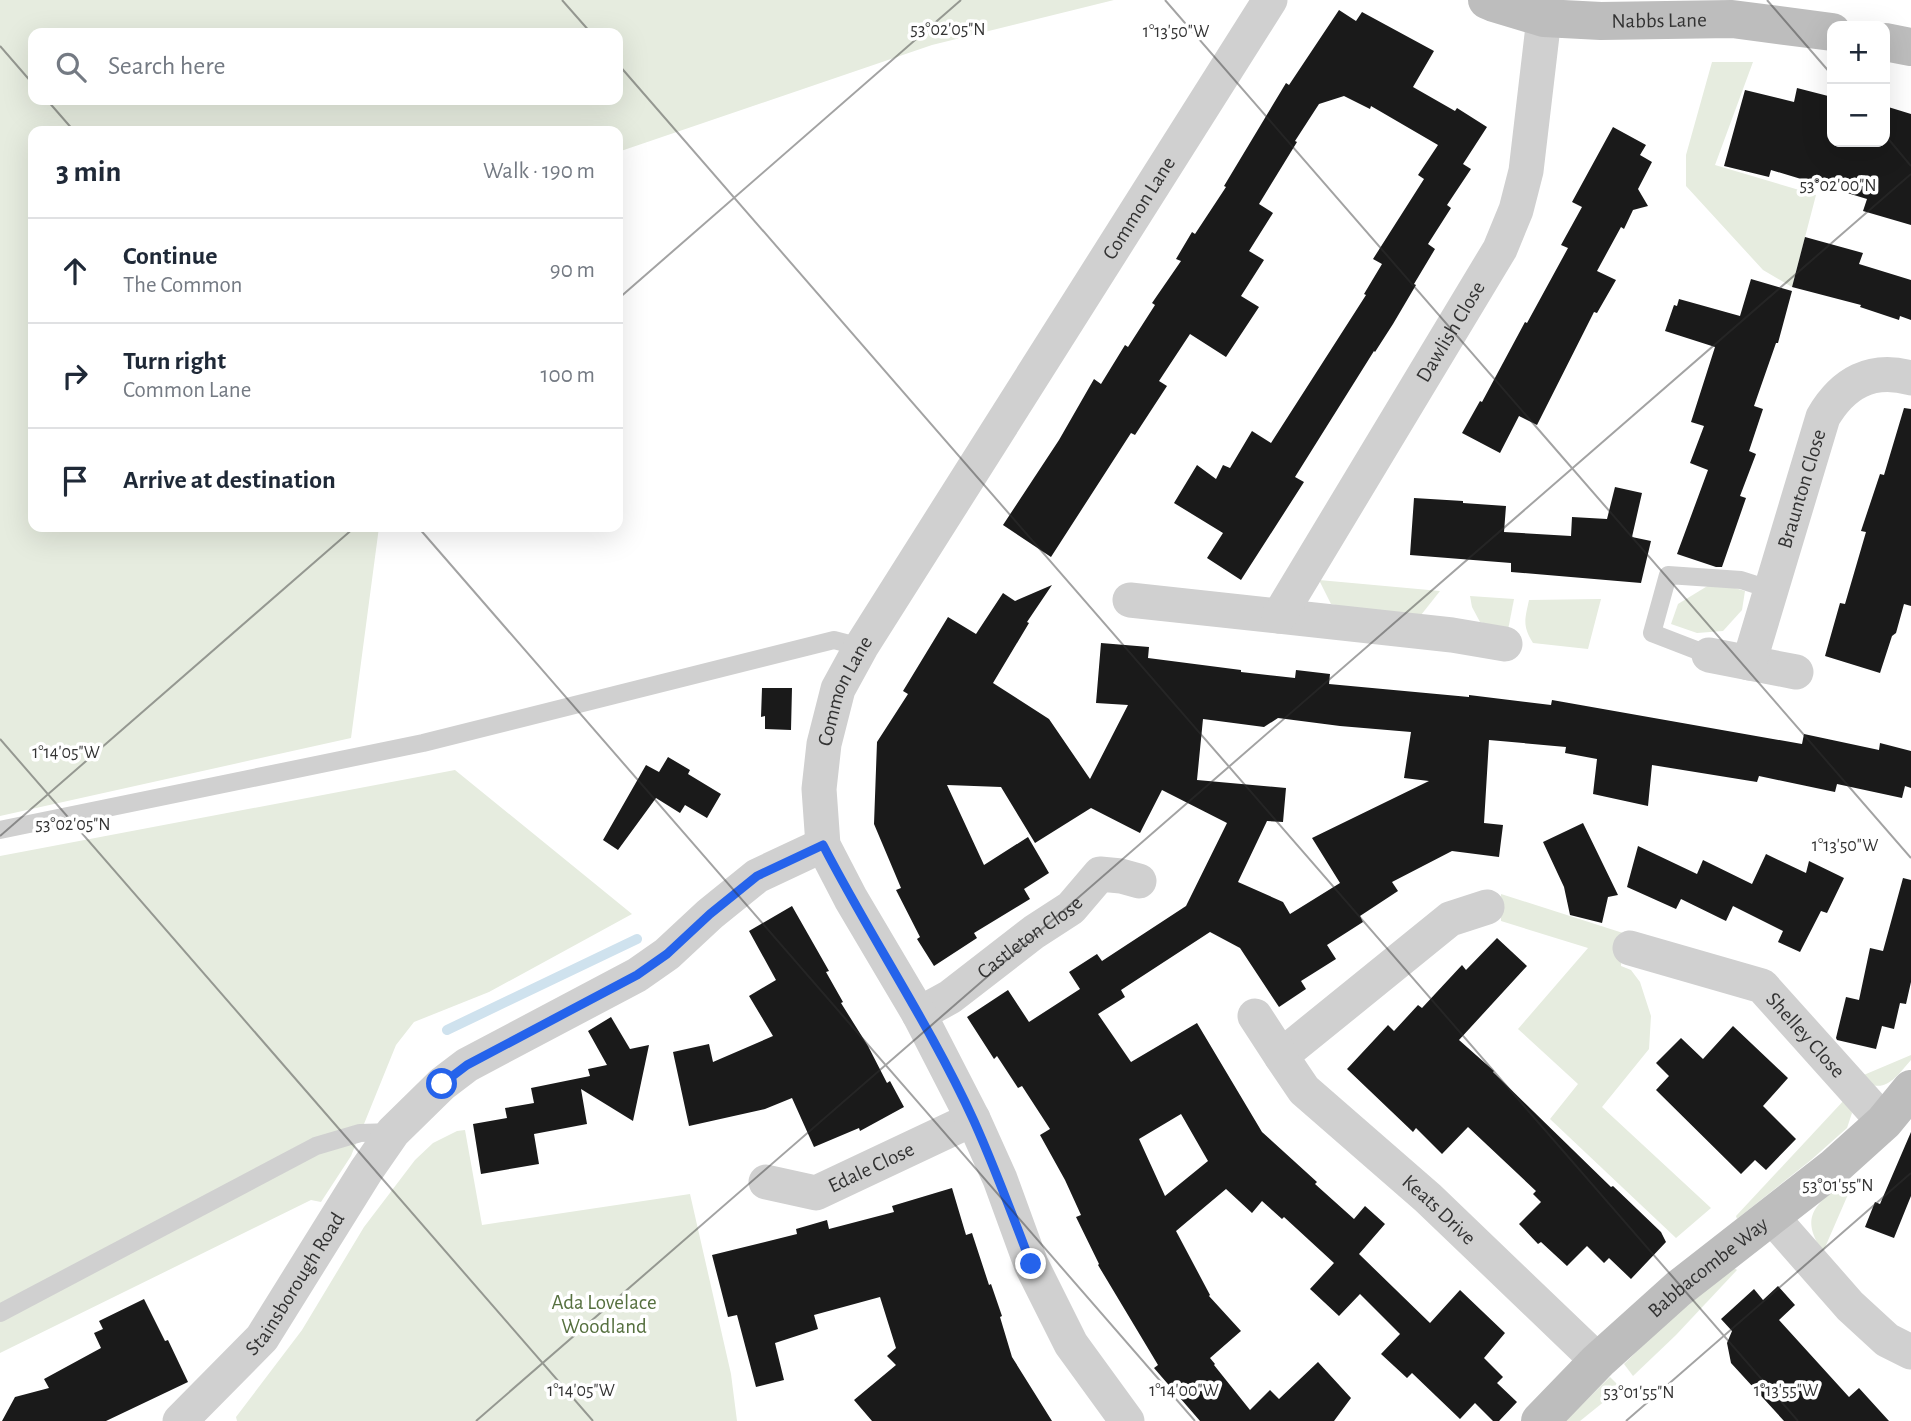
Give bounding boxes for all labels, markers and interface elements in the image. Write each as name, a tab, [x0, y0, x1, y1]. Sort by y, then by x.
street label: Nabbs Lane	[1611, 9, 1707, 32]
text: 53°02'05"N	[910, 21, 986, 39]
map controls	[1827, 21, 1890, 147]
button: +	[1827, 21, 1890, 84]
text: 1°13'50"W	[1143, 23, 1209, 41]
search box	[28, 28, 623, 105]
icon: search	[52, 48, 90, 86]
text: Search here	[108, 53, 226, 79]
button: −	[1827, 84, 1890, 147]
street label: Common Lane	[1099, 153, 1179, 263]
text: 3 min	[56, 157, 121, 187]
text: Walk · 190 m	[483, 160, 595, 183]
text: 53°02'00"N	[1799, 177, 1877, 195]
text: Continue	[123, 243, 218, 269]
icon: ahead	[56, 252, 94, 290]
text: 90 m	[550, 259, 595, 282]
text: The Common	[123, 274, 242, 297]
street label: Dawlish Close	[1412, 278, 1489, 386]
text: Turn right	[123, 348, 226, 374]
icon: right	[56, 357, 94, 395]
text: 100 m	[541, 364, 595, 387]
text: Common Lane	[123, 379, 251, 402]
street label: Braunton Close	[1774, 427, 1830, 551]
icon: arrive	[56, 462, 94, 500]
text: Arrive at destination	[123, 467, 336, 493]
street label: Common Lane	[814, 632, 876, 748]
text: 1°14'05"W	[32, 744, 100, 762]
text: 53°02'05"N	[35, 816, 111, 834]
text: 1°13'50"W	[1812, 837, 1878, 855]
street label: Castleton Close	[973, 893, 1087, 983]
street label: Shelley Close	[1762, 988, 1849, 1082]
route start	[426, 1068, 457, 1099]
street label: Edale Close	[825, 1138, 917, 1197]
street label: Keats Drive	[1398, 1171, 1480, 1249]
text: 53°01'55"N	[1802, 1177, 1874, 1195]
street label: Stainsborough Road	[241, 1209, 349, 1359]
street label: Babbacombe Way	[1644, 1213, 1772, 1322]
route end	[1015, 1248, 1046, 1279]
park label: Ada Lovelace Woodland	[551, 1292, 657, 1337]
text: 1°14'05"W	[547, 1382, 615, 1400]
text: 1°14'00"W	[1149, 1382, 1219, 1400]
text: 1°13'55"W	[1754, 1382, 1818, 1400]
text: 53°01'55"N	[1603, 1384, 1675, 1402]

